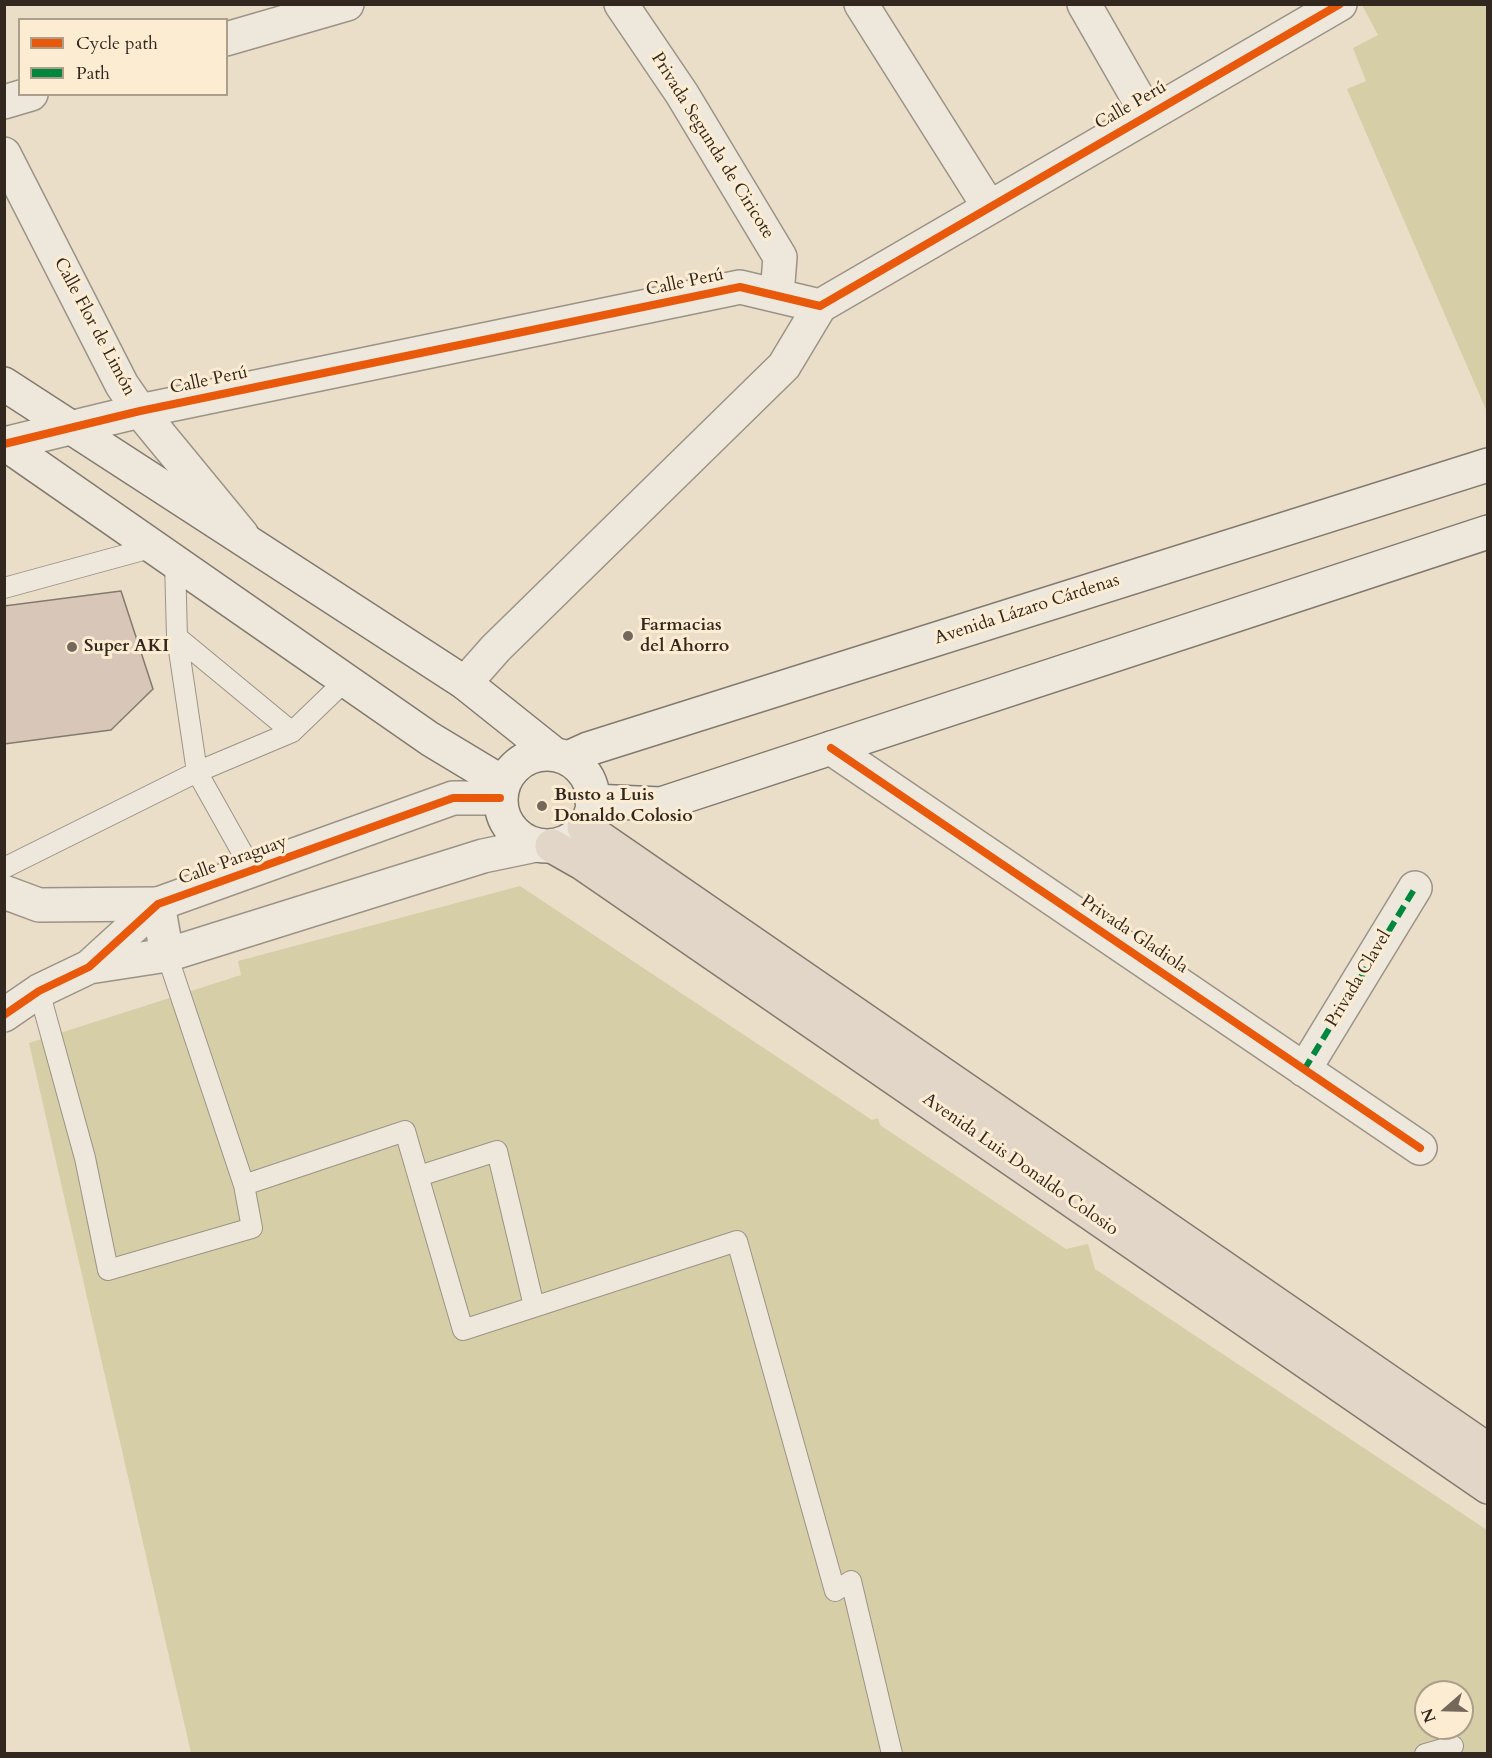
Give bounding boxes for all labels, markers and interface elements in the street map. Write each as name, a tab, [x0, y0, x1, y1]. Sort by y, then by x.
legend	[18, 18, 228, 96]
text: Cycle path	[76, 31, 158, 56]
street label: Privada Segunda de Ciricote	[646, 49, 778, 243]
text: Path	[76, 61, 110, 86]
street label: Calle Perú	[1091, 77, 1171, 135]
street label: Calle Flor de Limón	[48, 254, 140, 400]
street label: Calle Perú	[644, 264, 726, 302]
street label: Calle Perú	[168, 362, 250, 400]
street label: Avenida Lázaro Cárdenas	[932, 570, 1122, 650]
place label: Farmacias del Ahorro	[640, 615, 729, 658]
marker: Farmacias del Ahorro	[621, 629, 635, 643]
place label: Super AKI	[84, 636, 169, 658]
marker: Super AKI	[65, 640, 79, 654]
place label: Busto a Luis Donaldo Colosio	[554, 785, 693, 828]
marker: Busto a Luis Donaldo Colosio	[535, 799, 549, 813]
street label: Calle Paraguay	[176, 831, 290, 891]
street label: Privada Gladiola	[1076, 891, 1192, 979]
street label: Privada Clavel	[1322, 927, 1396, 1031]
street label: Avenida Luis Donaldo Colosio	[918, 1089, 1122, 1241]
north arrow	[1414, 1680, 1474, 1740]
text: N	[1416, 1705, 1442, 1726]

